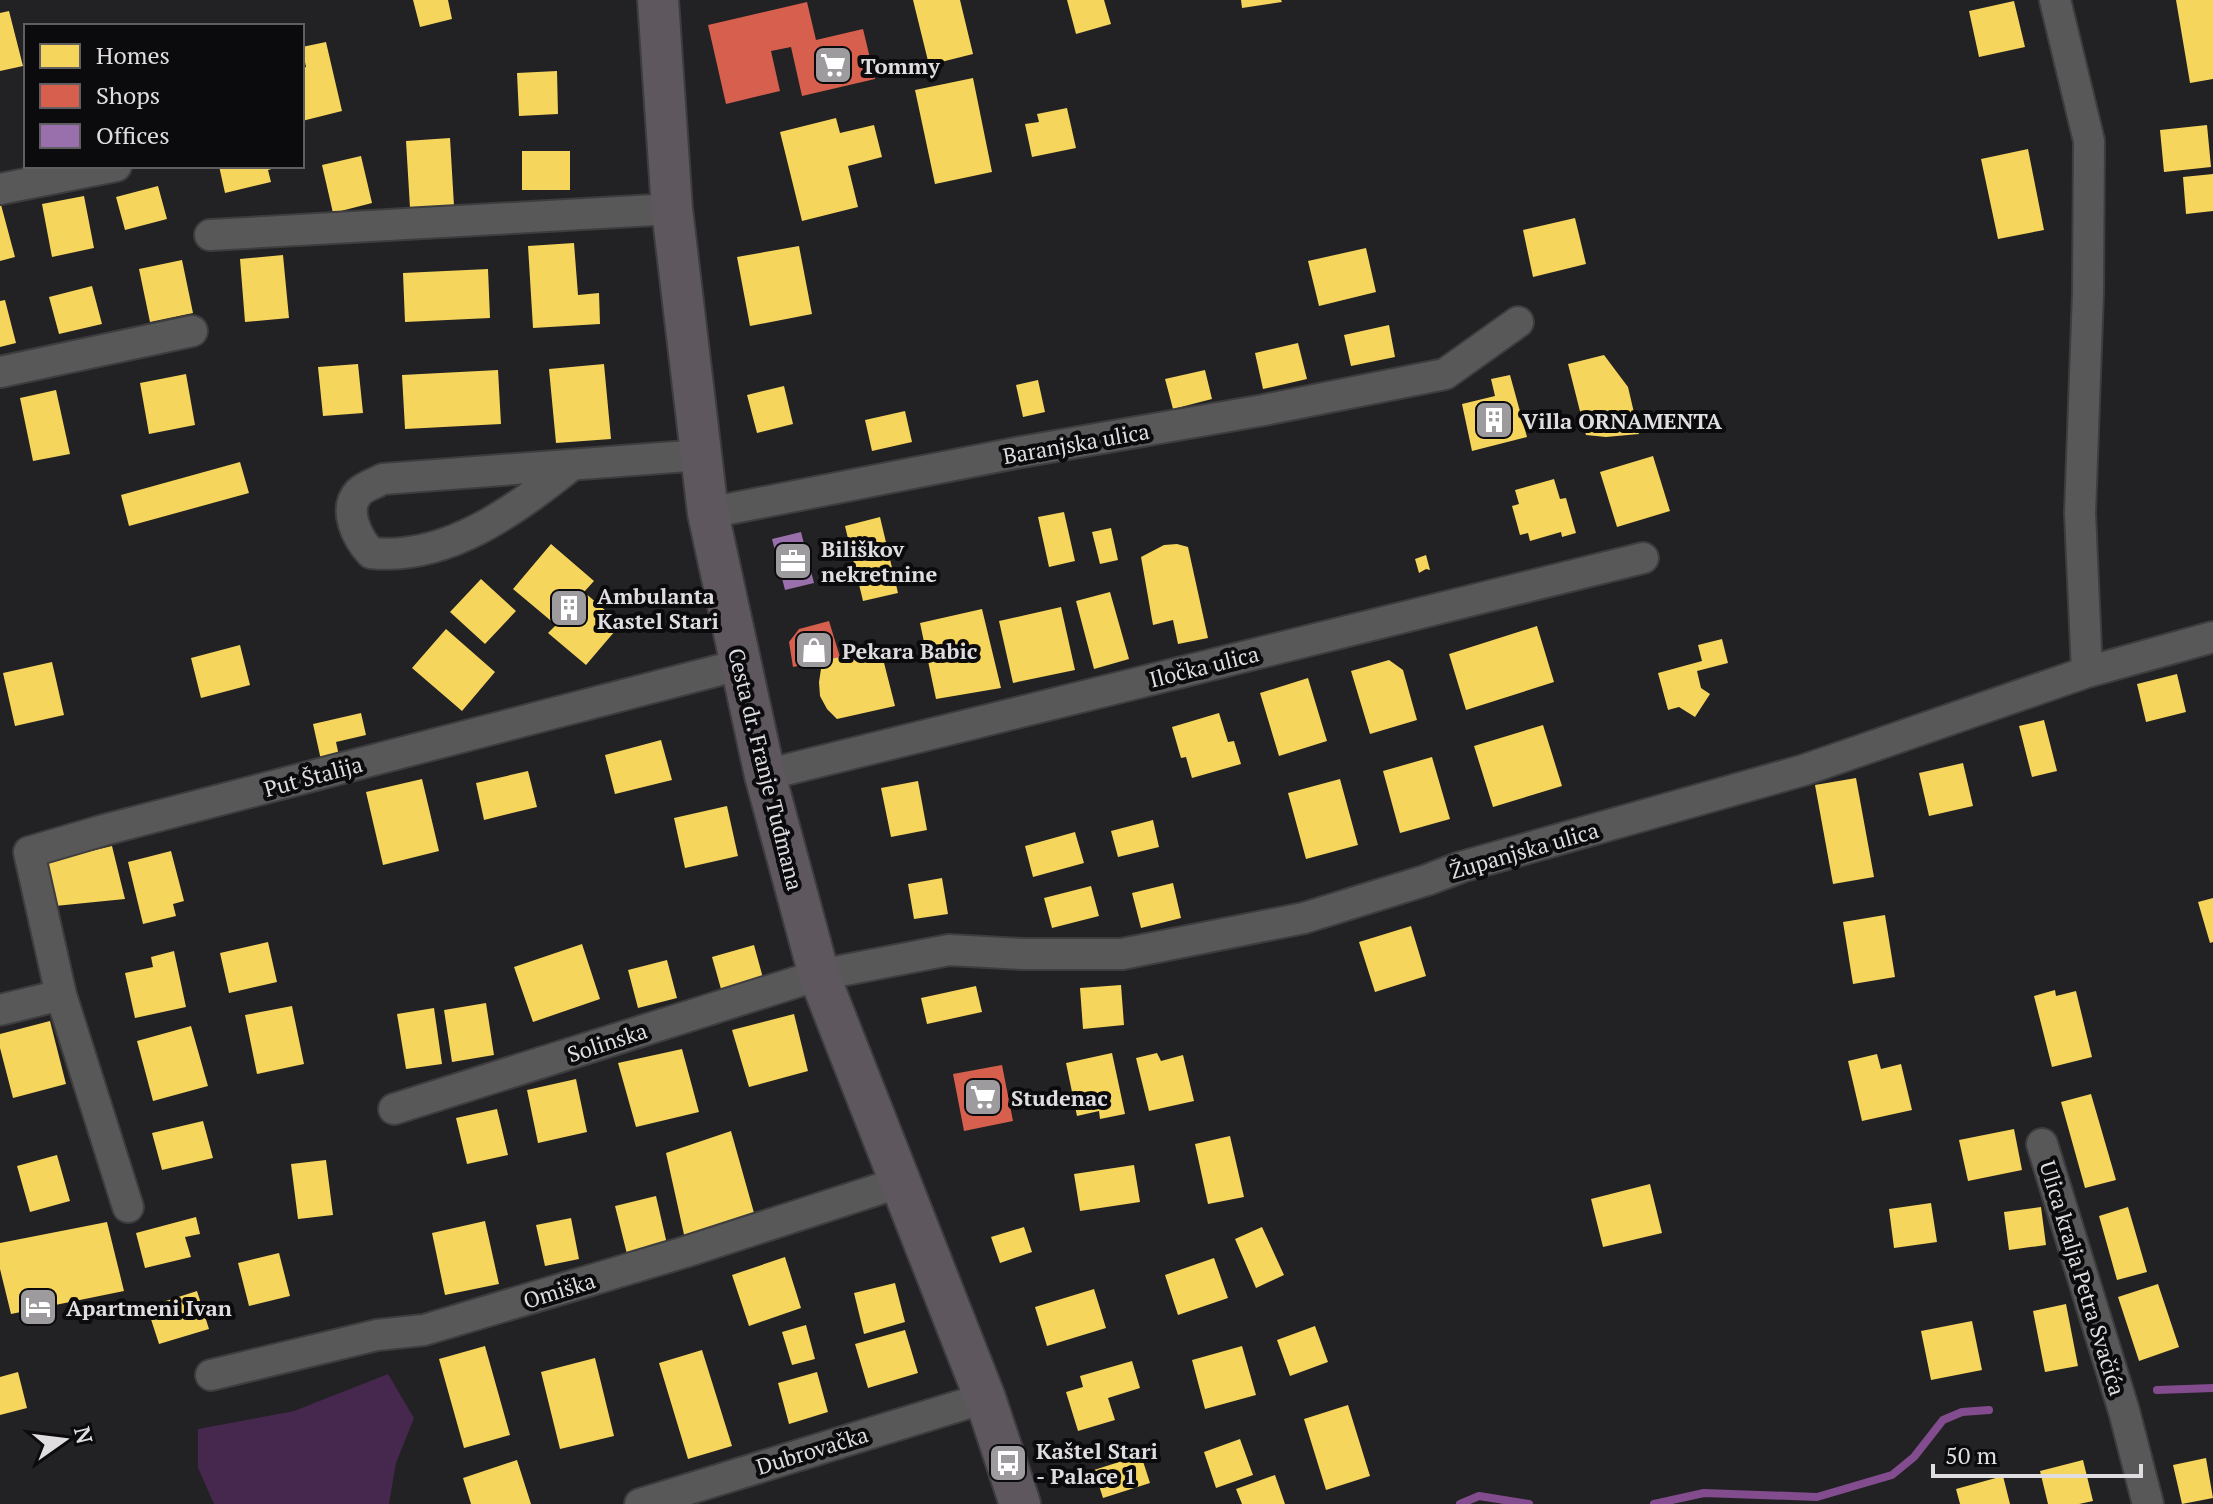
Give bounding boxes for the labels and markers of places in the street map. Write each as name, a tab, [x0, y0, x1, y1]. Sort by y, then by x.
supermarket icon: Tommy	[812, 44, 854, 86]
place label: Tommy	[861, 51, 940, 80]
building icon: Villa ORNAMENTA	[1473, 399, 1515, 441]
place label: Villa ORNAMENTA	[1522, 406, 1723, 435]
place label: Biliškov nekretnine	[821, 534, 938, 588]
office icon: Biliškov nekretnine	[772, 540, 814, 582]
place label: Ambulanta Kastel Stari	[597, 581, 719, 635]
building icon: Ambulanta Kastel Stari	[548, 587, 590, 629]
shop icon: Pekara Babic	[793, 629, 835, 671]
place label: Pekara Babic	[842, 636, 978, 665]
supermarket icon: Studenac	[962, 1076, 1004, 1118]
place label: Studenac	[1011, 1083, 1108, 1112]
hotel icon: Apartmeni Ivan	[17, 1286, 59, 1328]
place label: Apartmeni Ivan	[66, 1293, 232, 1322]
place label: Kaštel Stari - Palace 1	[1036, 1436, 1158, 1490]
bus stop icon: Kaštel Stari - Palace 1	[987, 1442, 1029, 1484]

